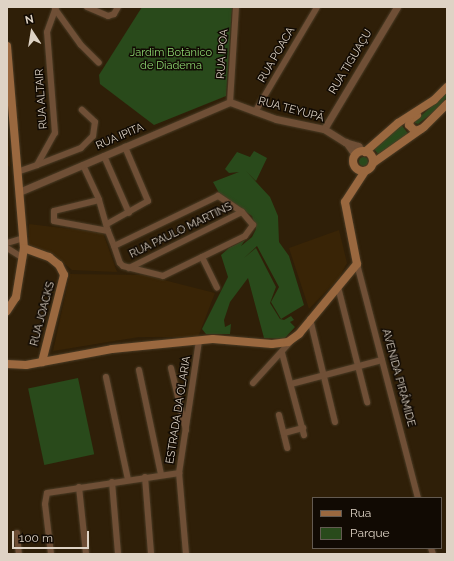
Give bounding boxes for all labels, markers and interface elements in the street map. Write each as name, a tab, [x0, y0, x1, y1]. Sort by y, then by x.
north arrow	[12, 12, 52, 52]
text: N	[24, 13, 35, 27]
street label: RUA POACA	[256, 25, 298, 85]
street label: RUA TIGUAÇU	[326, 27, 376, 97]
street label: RUA IPOA	[215, 28, 231, 80]
park label: Jardim Botânico de Diadema	[130, 47, 212, 73]
street label: RUA ALTAIR	[33, 68, 51, 130]
street label: RUA TEYUPÃ	[256, 95, 326, 125]
street label: RUA IPITA	[94, 121, 146, 153]
street label: RUA PAULO MARTINS	[127, 200, 235, 262]
street label: RUA JOACKS	[28, 280, 58, 348]
street label: AVENIDA PIRÂMIDE	[379, 327, 417, 429]
street label: ESTRADA DA OLARIA	[164, 355, 194, 465]
legend	[312, 497, 442, 549]
text: Rua	[350, 506, 371, 520]
scale bar	[14, 523, 91, 549]
text: Parque	[350, 526, 390, 540]
text: 100 m	[19, 531, 53, 545]

